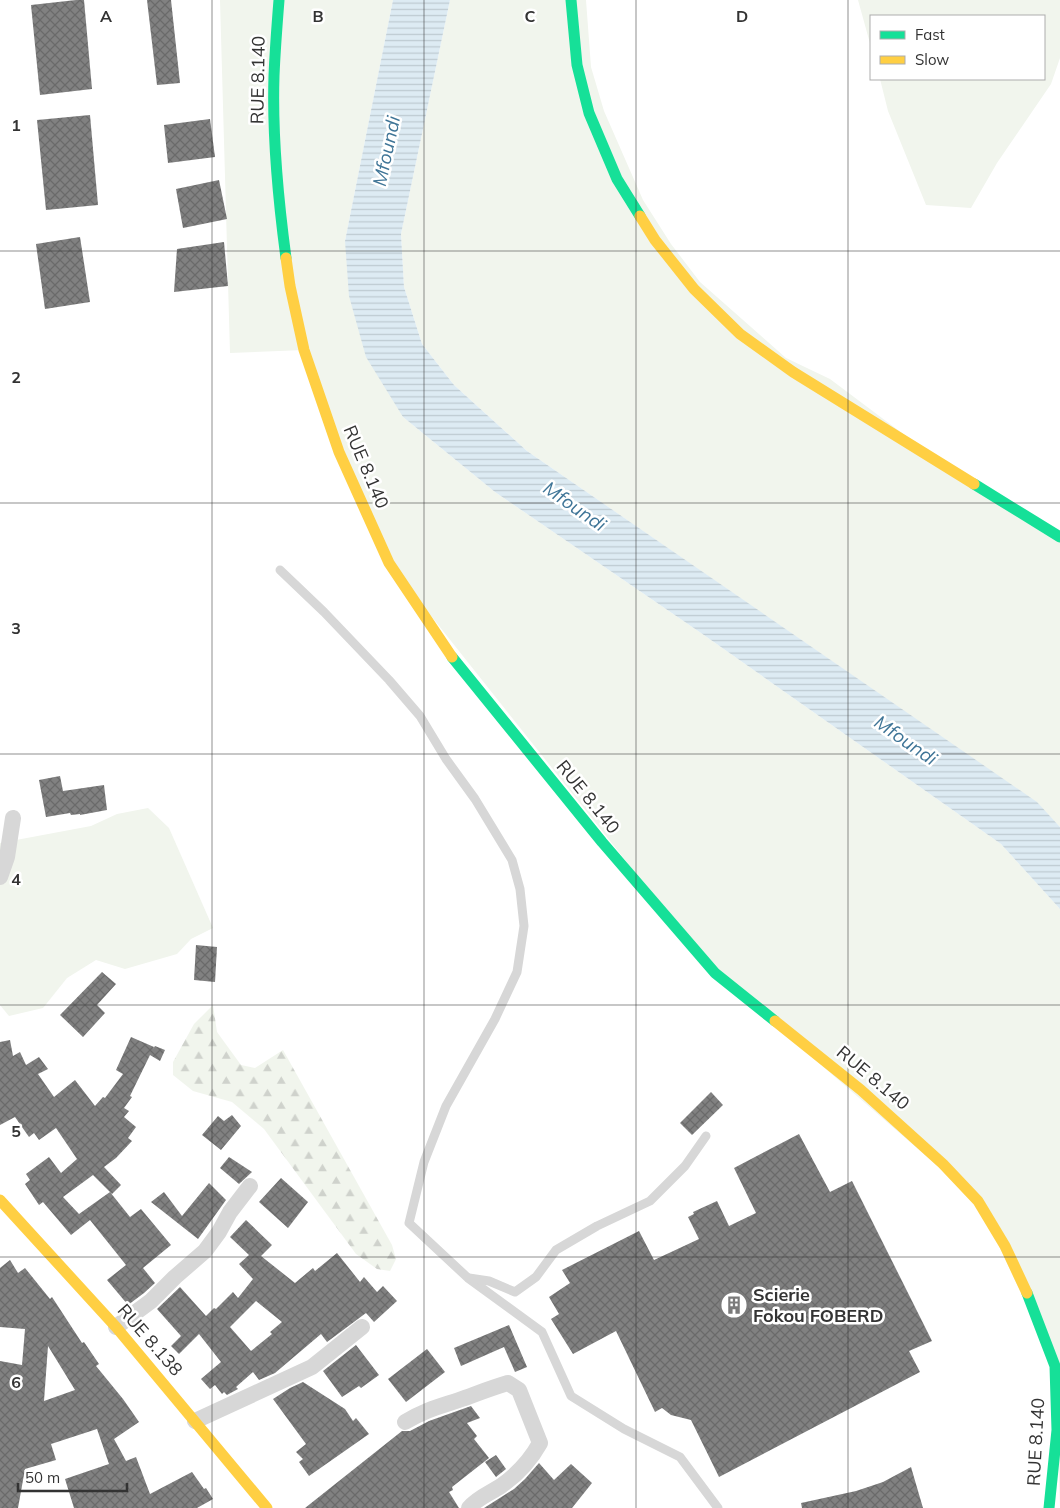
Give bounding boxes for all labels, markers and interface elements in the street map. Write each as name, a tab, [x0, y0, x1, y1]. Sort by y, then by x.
text: A	[100, 6, 112, 26]
text: B	[312, 6, 324, 26]
text: C	[525, 6, 536, 26]
text: D	[736, 6, 748, 26]
legend	[870, 15, 1045, 80]
text: Fast	[915, 25, 945, 44]
street label: RUE 8.140	[245, 36, 270, 124]
text: Slow	[915, 50, 949, 69]
water label: Mfoundi	[367, 113, 405, 188]
text: 1	[11, 115, 21, 135]
text: 2	[11, 367, 21, 387]
street label: RUE 8.140	[339, 422, 394, 512]
water label: Mfoundi	[539, 476, 611, 537]
text: 3	[11, 618, 21, 638]
water label: Mfoundi	[870, 710, 942, 771]
street label: RUE 8.140	[552, 755, 625, 838]
text: 4	[11, 869, 21, 889]
street label: RUE 8.140	[832, 1040, 914, 1115]
text: 5	[11, 1121, 21, 1141]
place label: Scierie Fokou FOBERD	[753, 1283, 883, 1327]
building icon: Scierie Fokou FOBERD	[719, 1290, 749, 1320]
street label: RUE 8.138	[113, 1299, 188, 1380]
text: 6	[11, 1372, 21, 1392]
street label: RUE 8.140	[1022, 1397, 1049, 1487]
scale bar	[18, 1460, 126, 1492]
text: 50 m	[25, 1468, 60, 1487]

